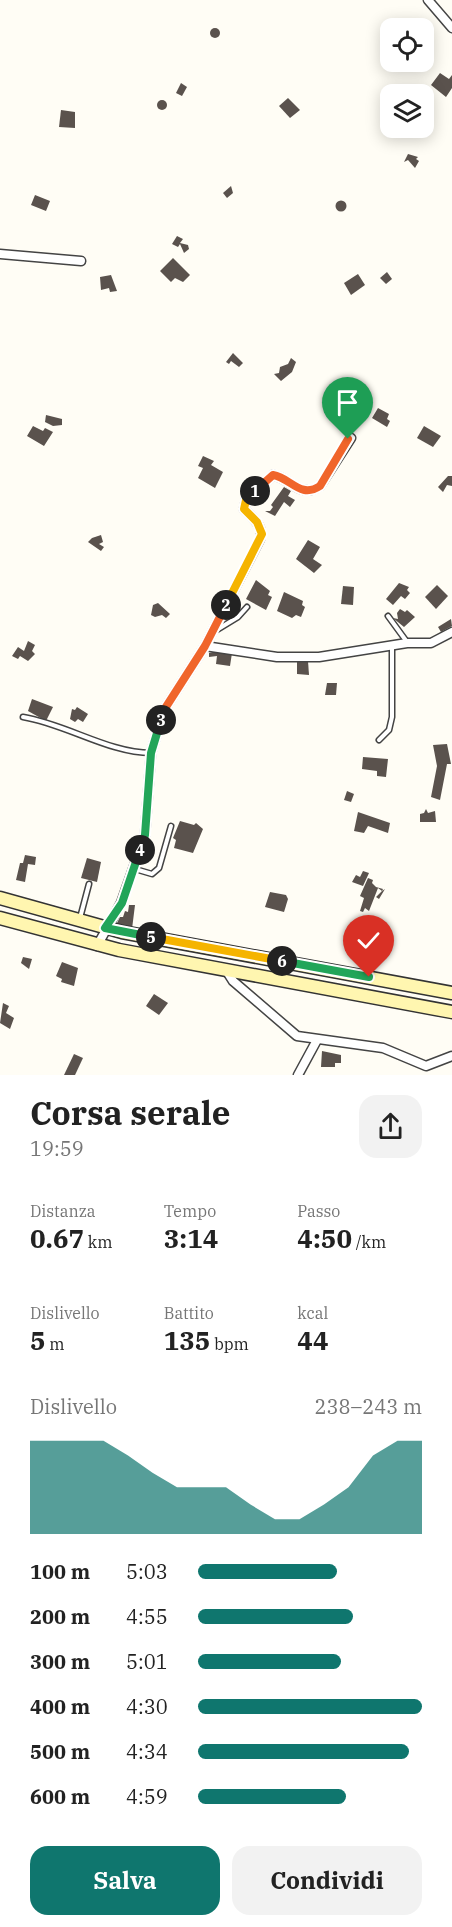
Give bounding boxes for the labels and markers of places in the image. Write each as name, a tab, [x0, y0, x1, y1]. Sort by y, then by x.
pin	[322, 377, 373, 439]
pin: 1	[240, 476, 270, 506]
pin: 2	[211, 590, 241, 620]
pin: 3	[146, 705, 176, 735]
pin: 4	[125, 835, 155, 865]
pin	[343, 915, 394, 977]
pin: 5	[136, 922, 166, 952]
pin: 6	[267, 946, 297, 976]

